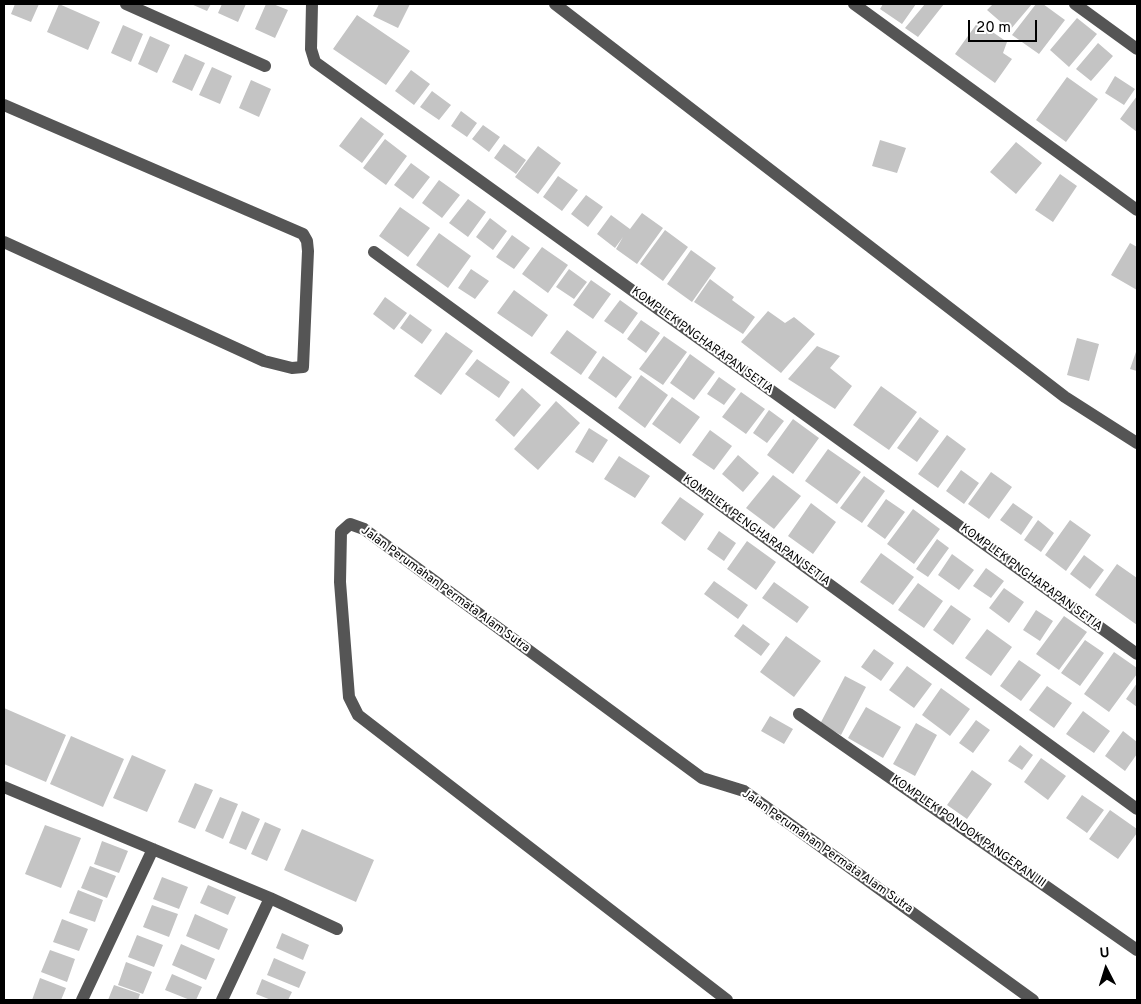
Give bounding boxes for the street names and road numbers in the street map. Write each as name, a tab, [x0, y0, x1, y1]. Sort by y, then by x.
street label: KOMPLEK PNGHARAPAN SETIA	[628, 285, 776, 397]
street label: KOMPLEK PENGHARAPAN SETIA	[679, 473, 833, 589]
street label: KOMPLEK PNGHARAPAN SETIA	[957, 522, 1105, 634]
street label: Jalan Perumahan Permata Alam Sutra	[358, 524, 532, 656]
street label: KOMPLEK PONDOK PANGERAN III	[888, 773, 1048, 891]
street label: Jalan Perumahan Permata Alam Sutra	[739, 787, 915, 917]

